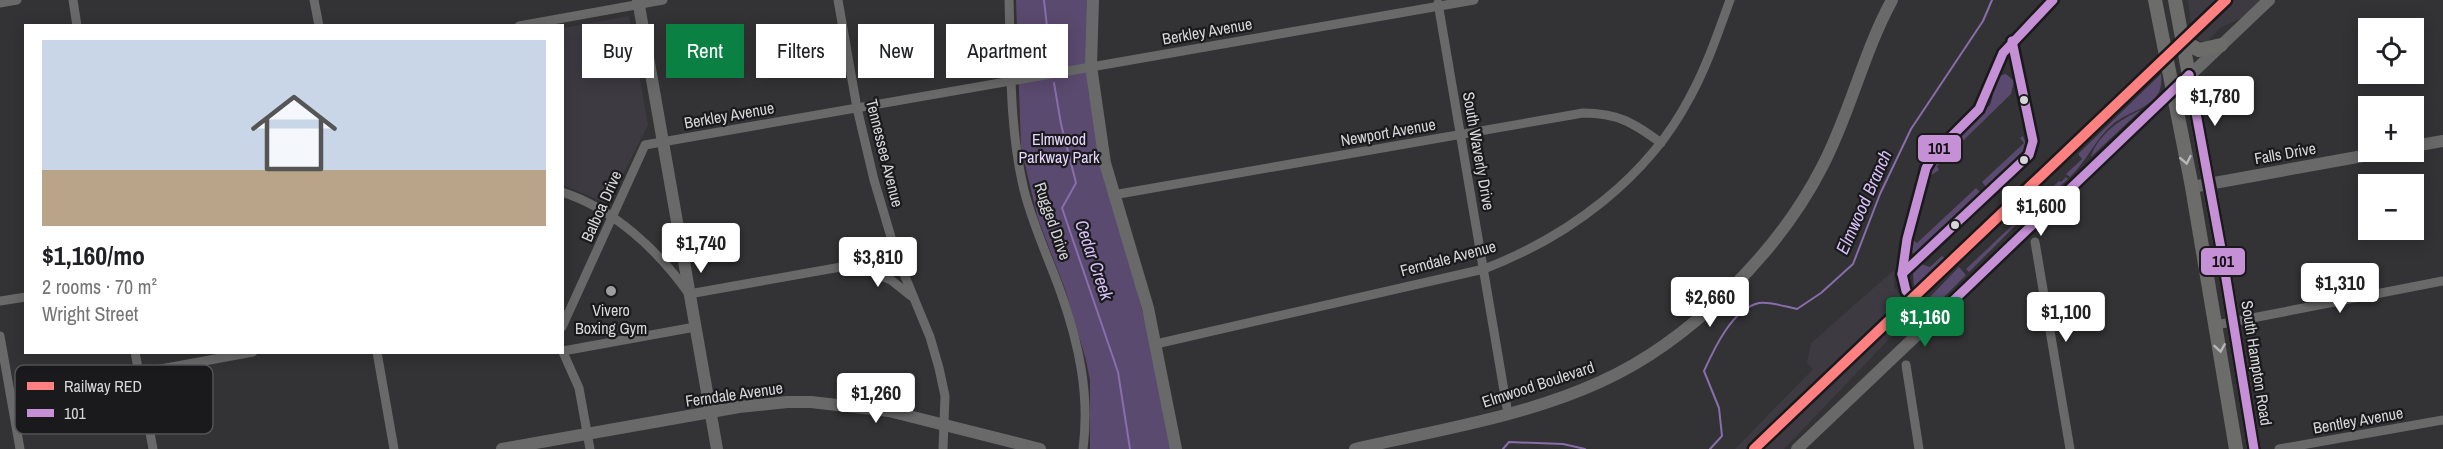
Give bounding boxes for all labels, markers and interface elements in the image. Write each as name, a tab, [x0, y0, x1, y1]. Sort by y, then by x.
street label: Berkley Avenue	[1160, 12, 1254, 50]
map controls	[2358, 18, 2424, 240]
button: locate	[2358, 18, 2424, 84]
chip: Buy	[582, 24, 654, 78]
chip: Rent	[666, 24, 744, 78]
chip: Filters	[756, 24, 846, 78]
chip: New	[858, 24, 934, 78]
chip: Apartment	[946, 24, 1068, 78]
pin: $1,780	[2166, 76, 2264, 127]
icon: home	[240, 79, 348, 187]
text: $1,780	[2190, 82, 2240, 109]
street label: South Waverly Drive	[1458, 90, 1500, 212]
unlabelled marker	[2018, 94, 2030, 106]
street label: Berkley Avenue	[682, 96, 776, 134]
button: +	[2358, 96, 2424, 162]
street label: Tennessee Avenue	[861, 97, 909, 209]
street label: Newport Avenue	[1339, 113, 1437, 151]
park label: Elmwood Parkway Park	[1019, 128, 1100, 168]
line badge: 101	[1917, 134, 1962, 163]
text: 101	[1928, 137, 1951, 159]
street label: Falls Drive	[2253, 137, 2317, 169]
water label: Elmwood Branch	[1829, 146, 1898, 258]
unlabelled marker	[2018, 154, 2030, 166]
one-way arrow	[2179, 155, 2192, 165]
street label: Balboa Drive	[576, 167, 626, 245]
button: −	[2358, 174, 2424, 240]
street label: Rugged Drive	[1029, 179, 1077, 263]
pin: $1,600	[1992, 186, 2090, 237]
text: $1,600	[2016, 192, 2066, 219]
water label: Cedar Creek	[1069, 216, 1120, 304]
unlabelled marker	[1949, 219, 1961, 231]
pin: $1,740	[652, 223, 750, 274]
text: $1,740	[676, 229, 726, 256]
street label: Ferndale Avenue	[1398, 235, 1498, 281]
pin: $3,810	[829, 237, 927, 288]
text: $1,160/mo	[42, 238, 145, 273]
text: $3,810	[853, 243, 903, 270]
line badge: 101	[2200, 247, 2246, 276]
text: 101	[2212, 250, 2235, 272]
pin: $1,310	[2291, 263, 2389, 314]
text: $1,310	[2315, 269, 2365, 296]
text: 2 rooms · 70 m²	[42, 273, 157, 300]
pin: $2,660	[1661, 277, 1759, 328]
text: $2,660	[1685, 283, 1735, 310]
marker: Vivero Boxing Gym	[604, 284, 618, 298]
pin: $1,100	[2017, 292, 2115, 343]
pin: $1,160	[1876, 297, 1974, 348]
text: $1,100	[2041, 298, 2091, 325]
place label: Vivero Boxing Gym	[575, 299, 647, 339]
street label: South Hampton Road	[2236, 299, 2278, 427]
text: Wright Street	[42, 300, 138, 327]
text: $1,160	[1900, 303, 1950, 330]
one-way arrow	[2213, 343, 2225, 353]
street label: Elmwood Boulevard	[1479, 356, 1597, 412]
legend	[15, 365, 213, 434]
pin: $1,260	[827, 373, 925, 424]
text: Railway RED	[64, 375, 142, 397]
street label: Ferndale Avenue	[684, 376, 784, 412]
text: $1,260	[851, 379, 901, 406]
street label: Bentley Avenue	[2311, 401, 2405, 439]
text: 101	[64, 402, 87, 424]

